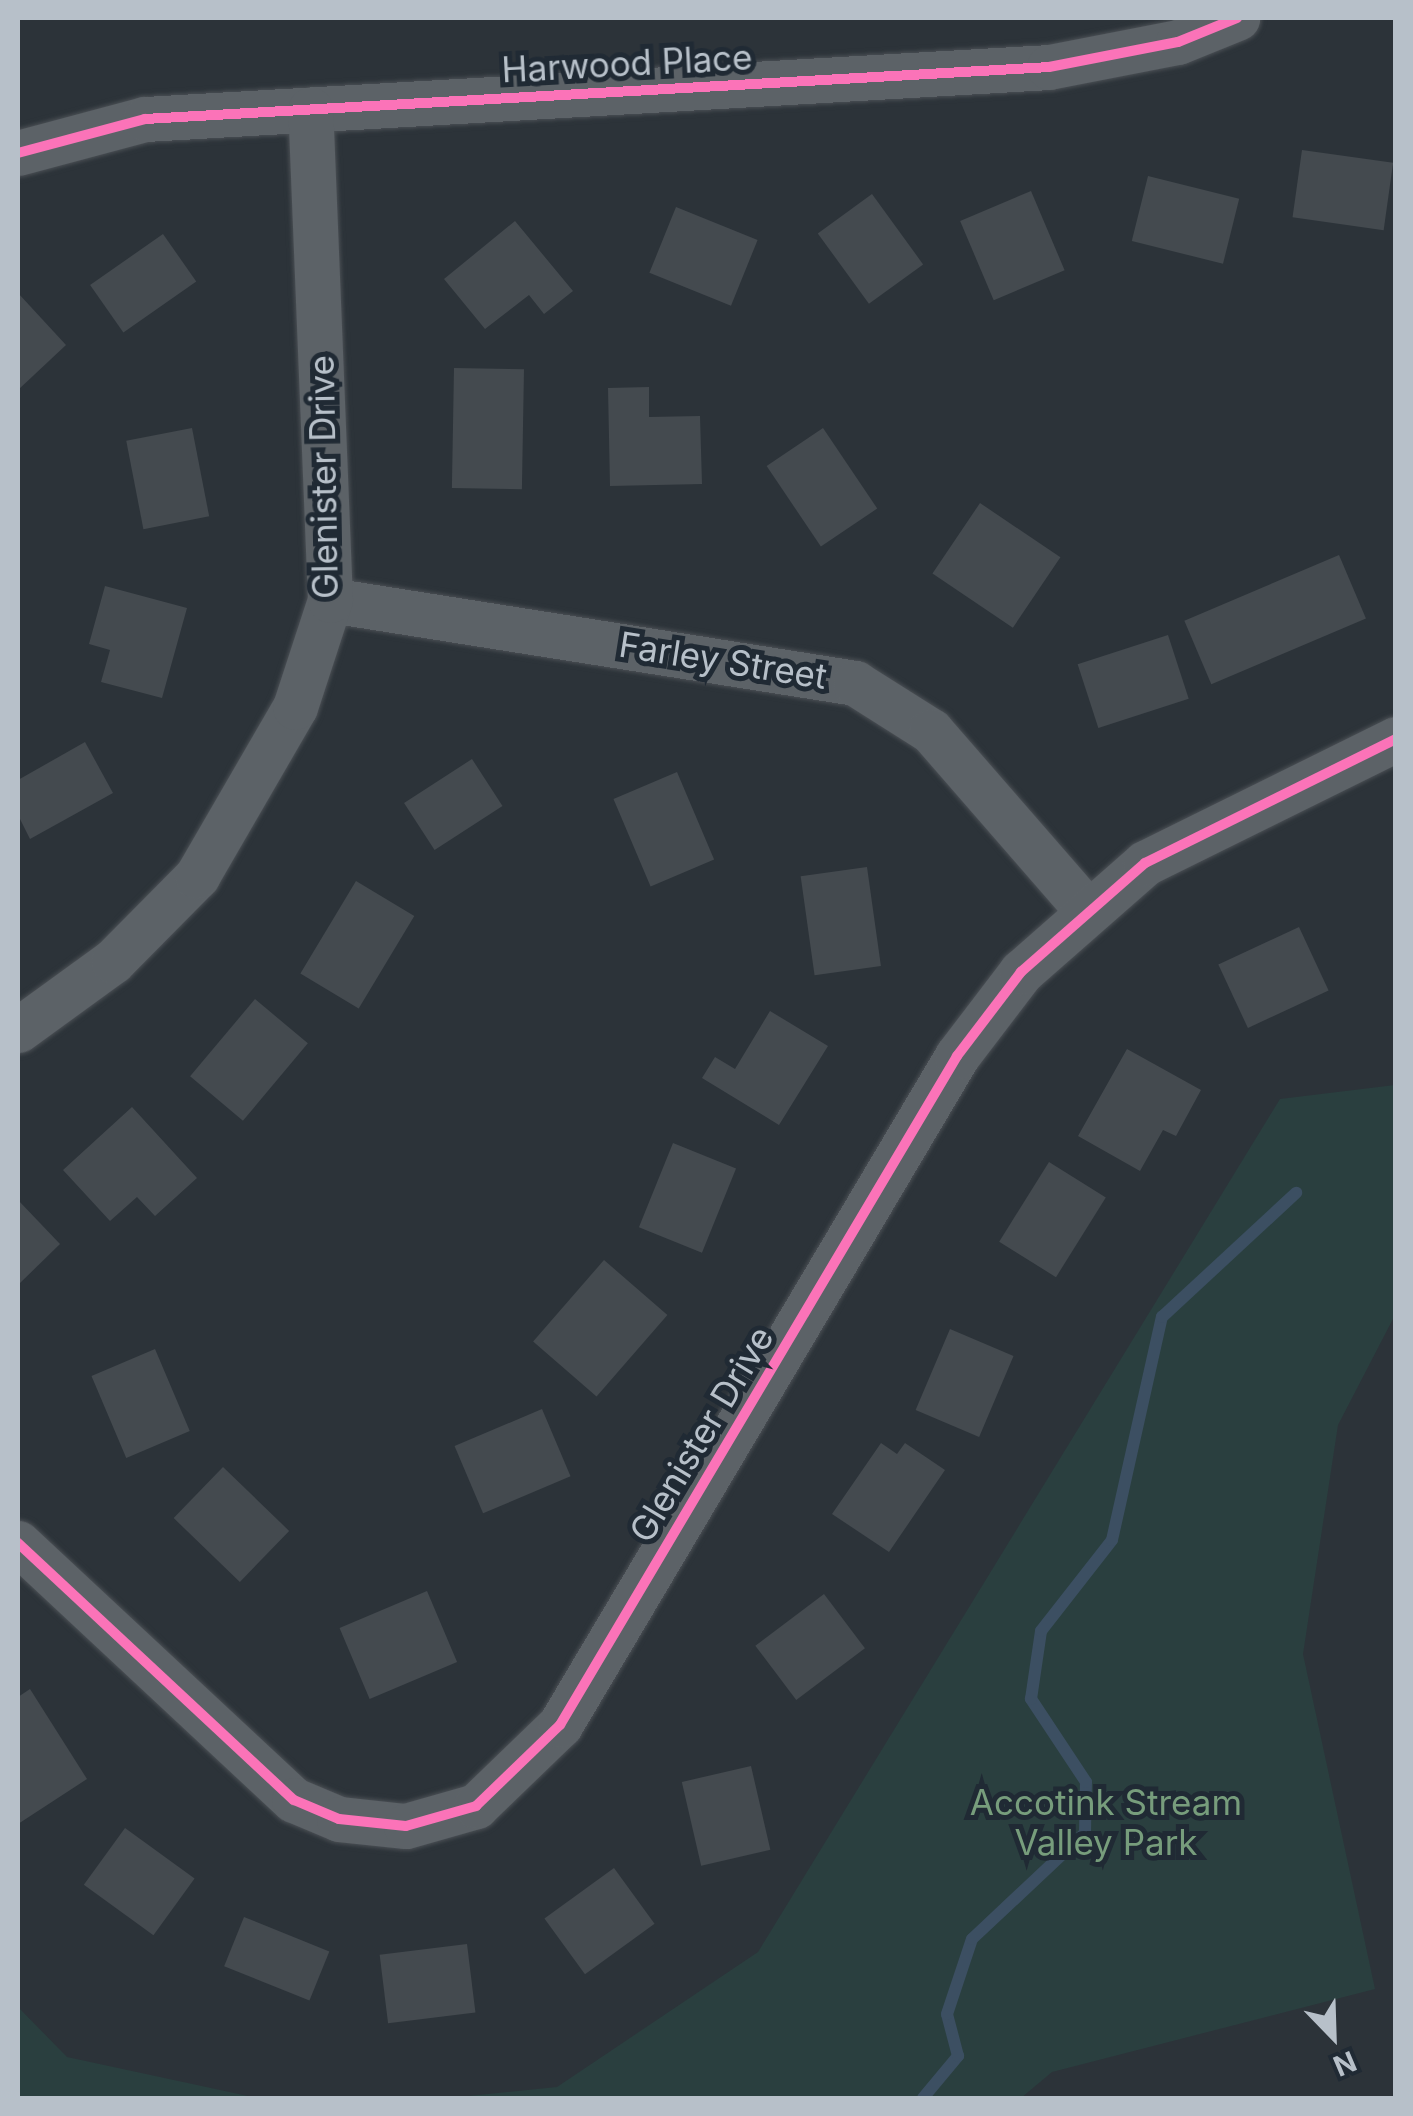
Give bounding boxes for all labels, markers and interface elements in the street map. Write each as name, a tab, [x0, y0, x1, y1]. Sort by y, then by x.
street label: Harwood Place	[500, 35, 754, 91]
street label: Glenister Drive	[300, 355, 346, 599]
street label: Farley Street	[616, 623, 830, 697]
street label: Glenister Drive	[620, 1319, 782, 1549]
park label: Accotink Stream Valley Park	[970, 1781, 1242, 1863]
north arrow	[1283, 1986, 1383, 2086]
text: N	[1328, 2044, 1361, 2083]

